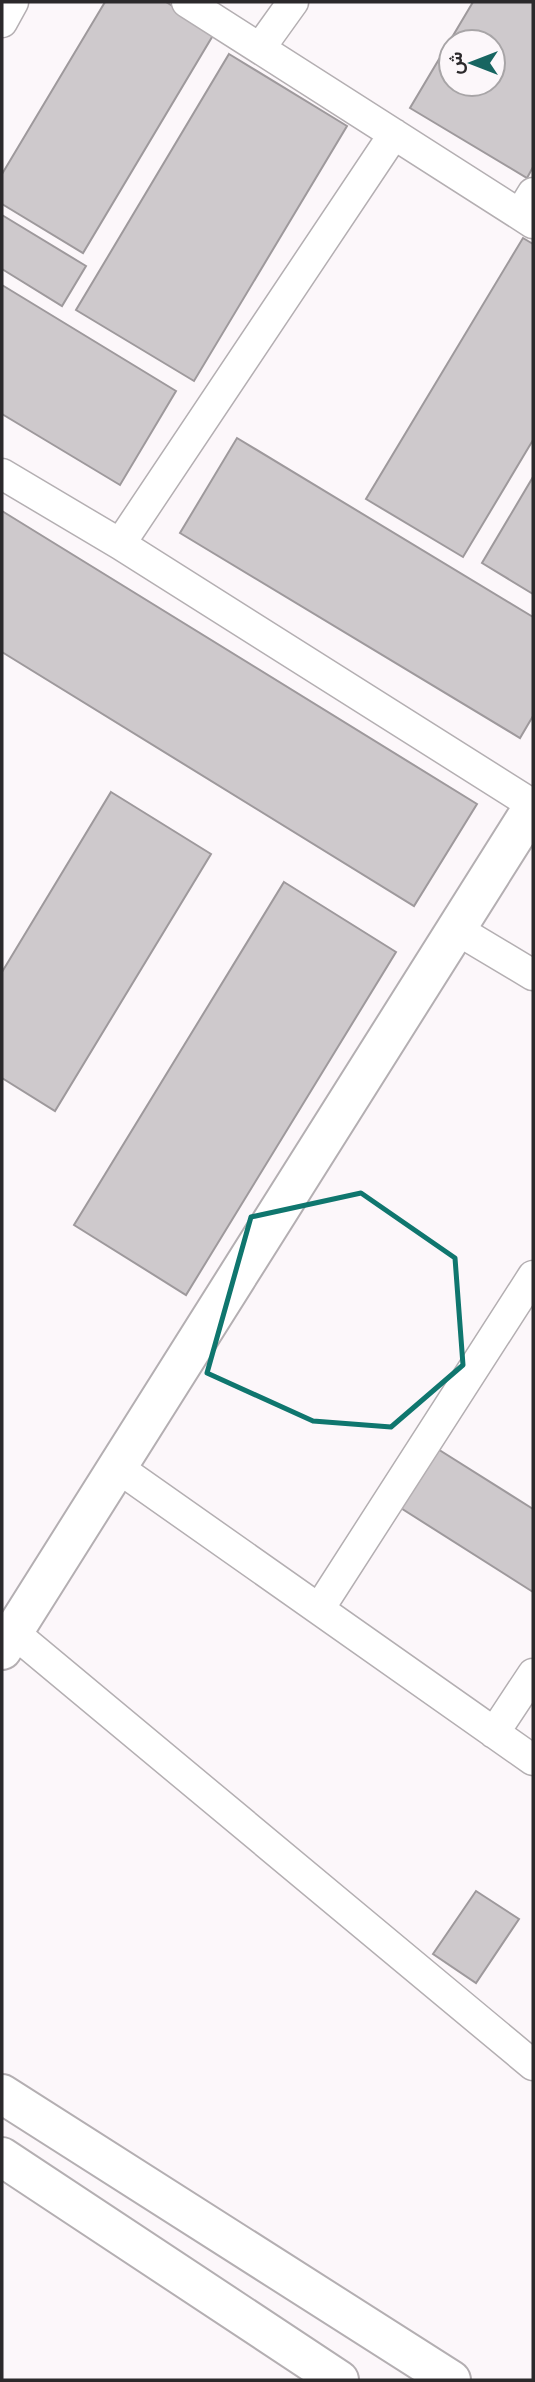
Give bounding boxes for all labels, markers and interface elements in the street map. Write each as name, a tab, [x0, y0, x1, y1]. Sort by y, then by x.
north arrow	[437, 28, 507, 98]
text: ش	[444, 51, 467, 74]

